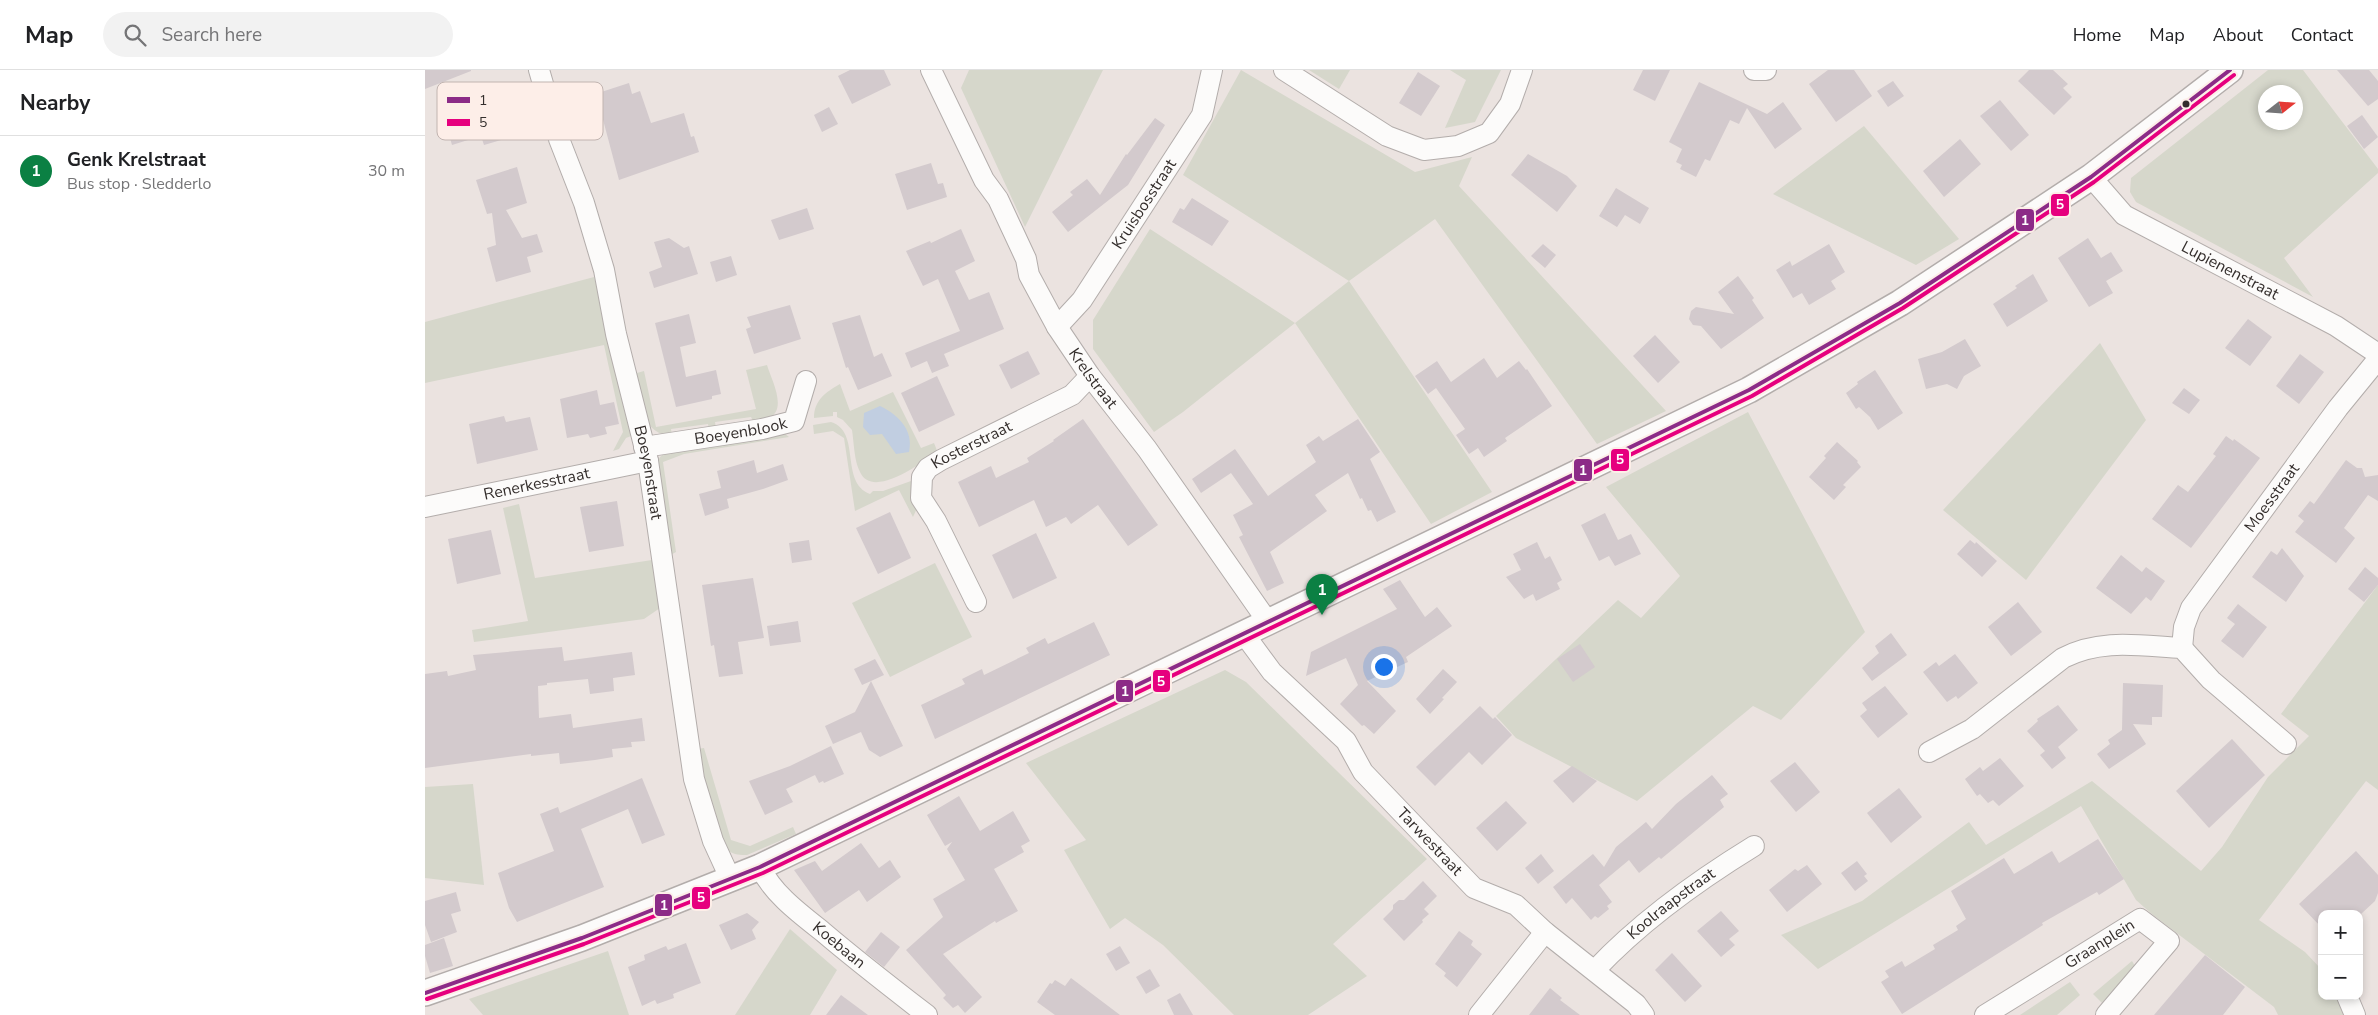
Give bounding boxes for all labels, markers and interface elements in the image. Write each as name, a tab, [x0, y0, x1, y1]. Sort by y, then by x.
search box	[103, 12, 453, 57]
text: Map	[25, 19, 73, 51]
icon: search	[121, 21, 149, 49]
text: Search here	[161, 22, 262, 48]
text: Home	[2073, 23, 2121, 47]
text: Map	[2149, 23, 2185, 47]
text: About	[2213, 23, 2263, 47]
text: Contact	[2291, 23, 2353, 47]
legend	[437, 82, 603, 140]
north arrow	[2258, 85, 2303, 130]
text: Nearby	[20, 89, 90, 117]
text: 1	[479, 91, 487, 110]
unlabelled marker	[2181, 99, 2191, 109]
text: 5	[479, 113, 487, 132]
text: Genk Krelstraat	[67, 147, 206, 173]
street label: Kruisbosstraat	[1107, 154, 1182, 254]
text: 1	[31, 160, 41, 182]
text: 30 m	[368, 160, 405, 182]
text: Bus stop · Sledderlo	[67, 173, 211, 195]
line badge: 5	[2050, 193, 2070, 217]
text: 5	[2056, 195, 2064, 214]
line badge: 1	[2015, 208, 2035, 232]
text: 1	[2021, 211, 2029, 230]
street label: Lupienenstraat	[2177, 236, 2283, 305]
street label: Krelstraat	[1063, 344, 1123, 414]
street label: Boeyenblook	[693, 412, 790, 450]
street label: Kosterstraat	[927, 415, 1016, 474]
street label: Boeyenstraat	[628, 423, 667, 521]
line badge: 5	[1610, 448, 1630, 472]
text: 5	[1616, 450, 1624, 469]
line badge: 1	[1573, 458, 1593, 482]
street label: Moesstraat	[2239, 459, 2305, 537]
text: 1	[1579, 461, 1587, 480]
street label: Renerkesstraat	[482, 462, 592, 506]
pin: 1	[1306, 574, 1338, 615]
your location	[1371, 654, 1397, 680]
line badge: 5	[1152, 669, 1171, 693]
text: 5	[1157, 672, 1165, 691]
line badge: 1	[1115, 679, 1134, 703]
text: 1	[1121, 682, 1129, 701]
street label: Tarwestraat	[1392, 803, 1468, 881]
street label: Koolraapstraat	[1622, 863, 1720, 945]
line badge: 5	[691, 886, 711, 910]
text: 5	[697, 888, 705, 907]
line badge: 1	[654, 893, 673, 917]
text: 1	[660, 896, 668, 915]
map controls	[2318, 910, 2363, 1000]
button: +	[2318, 910, 2363, 955]
street label: Graanplein	[2061, 914, 2139, 974]
street label: Koebaan	[808, 917, 870, 974]
button: −	[2318, 955, 2363, 1000]

